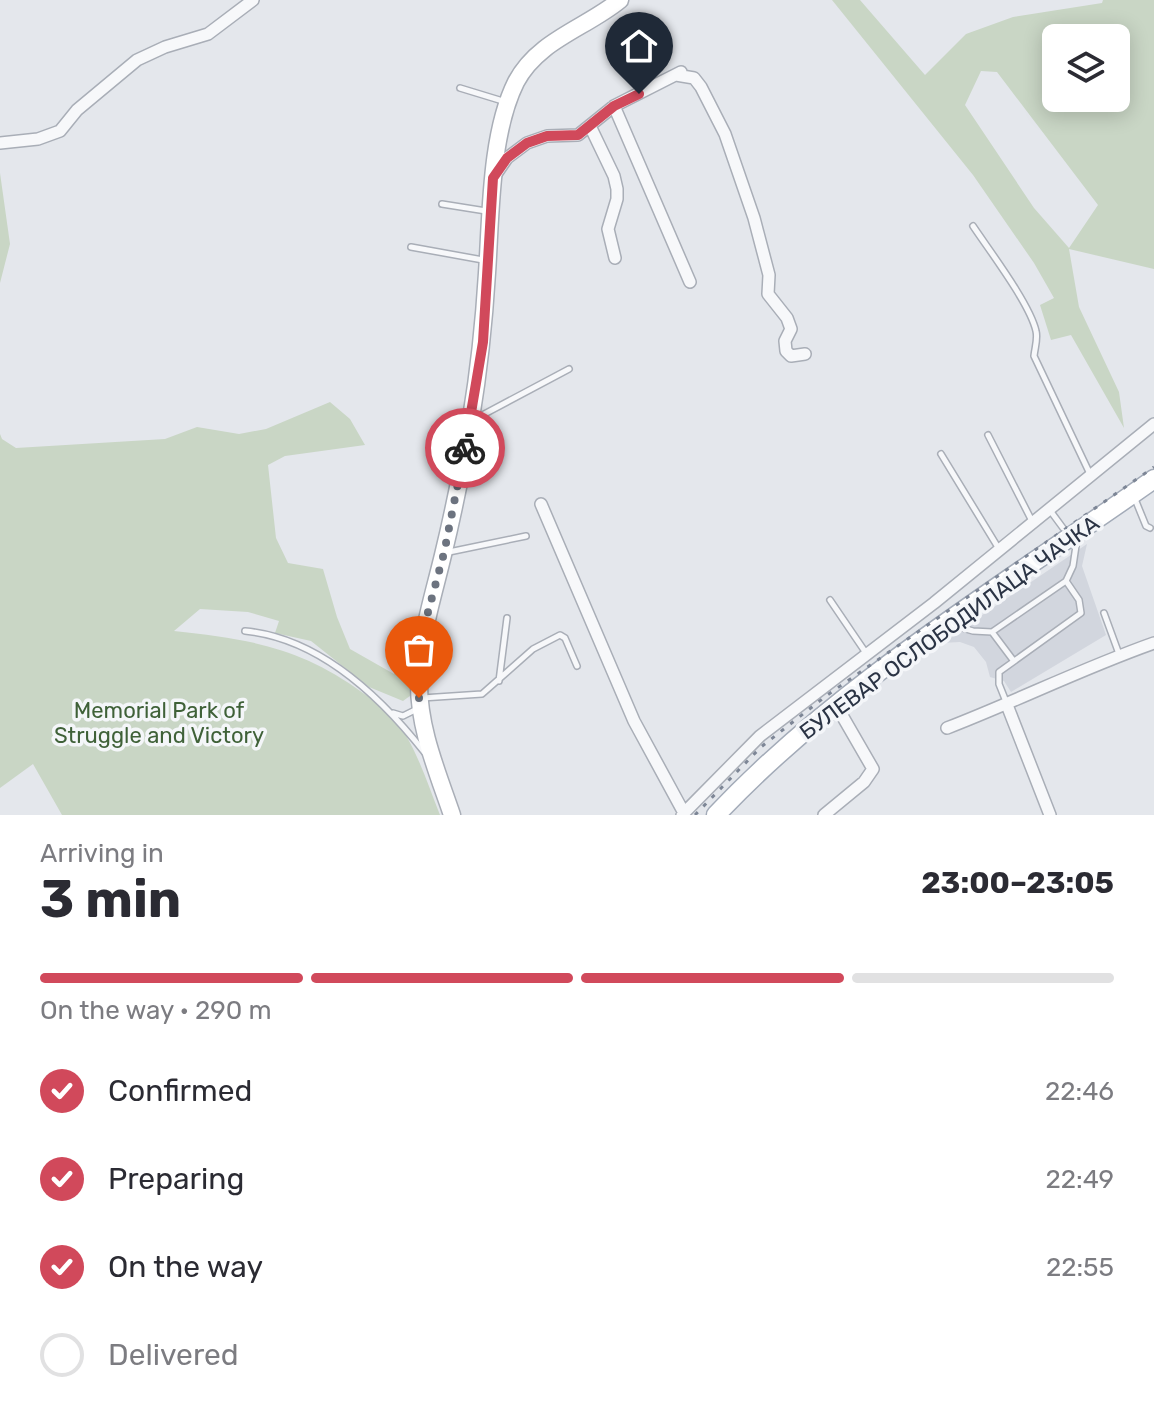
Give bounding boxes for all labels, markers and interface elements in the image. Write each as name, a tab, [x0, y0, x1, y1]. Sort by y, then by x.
pin	[605, 12, 673, 94]
icon: home	[617, 24, 661, 68]
map controls	[1042, 24, 1130, 112]
button: layers	[1042, 24, 1130, 112]
courier	[425, 408, 505, 488]
icon: bike	[443, 426, 487, 470]
street label: БУЛЕВАР ОСЛОБОДИЛАЦА ЧАЧКА	[794, 509, 1105, 745]
pin	[385, 616, 453, 698]
icon: bag	[397, 628, 441, 672]
park label: Memorial Park of Struggle and Victory	[54, 697, 264, 749]
text: Arriving in	[40, 838, 164, 869]
text: 23:00–23:05	[921, 865, 1114, 901]
text: 3 min	[40, 868, 181, 930]
text: On the way · 290 m	[40, 995, 272, 1026]
icon: check	[40, 1069, 84, 1113]
text: Confirmed	[108, 1073, 252, 1109]
text: 22:46	[1045, 1076, 1114, 1107]
icon: check	[40, 1157, 84, 1201]
text: Preparing	[108, 1161, 244, 1197]
text: 22:49	[1045, 1164, 1114, 1195]
icon: check	[40, 1245, 84, 1289]
text: On the way	[108, 1249, 263, 1285]
text: 22:55	[1046, 1252, 1114, 1283]
text: Delivered	[108, 1337, 239, 1373]

